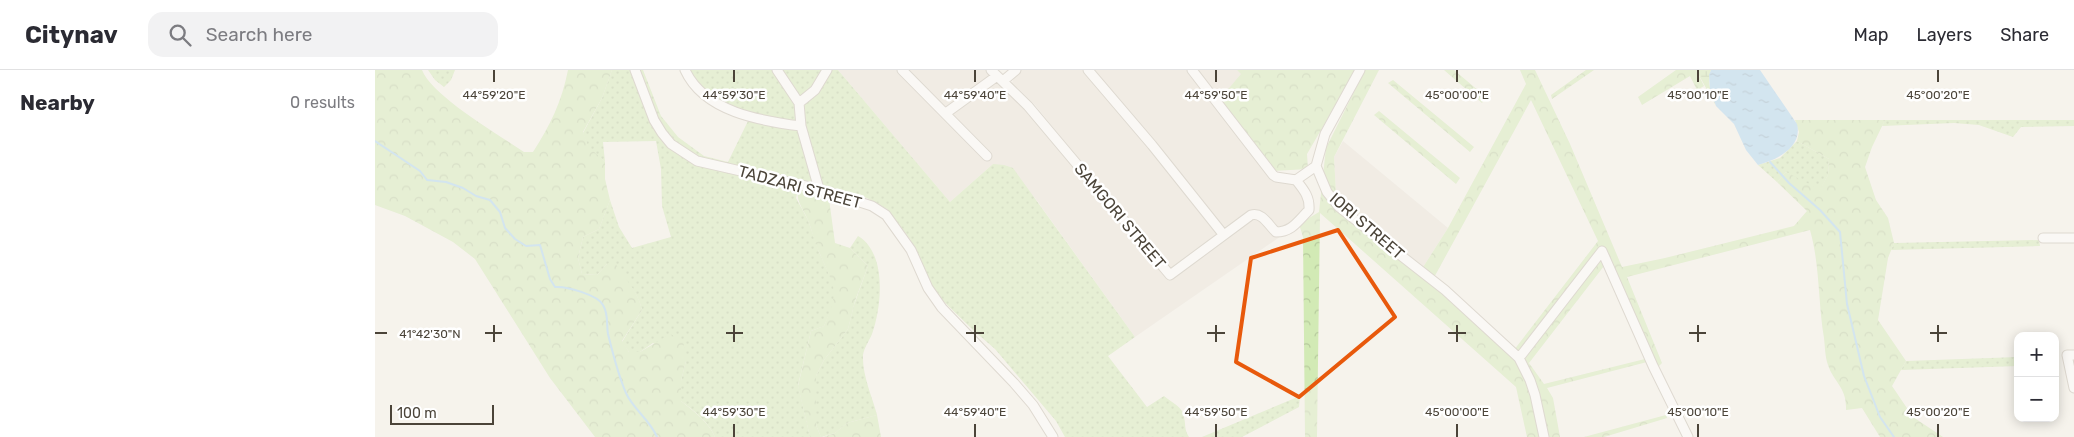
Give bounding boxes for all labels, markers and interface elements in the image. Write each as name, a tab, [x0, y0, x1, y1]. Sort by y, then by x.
search box	[148, 12, 498, 57]
text: Citynav	[25, 21, 118, 49]
icon: search	[166, 21, 194, 49]
text: Search here	[206, 23, 312, 46]
text: Map	[1854, 24, 1889, 46]
text: Layers	[1917, 24, 1972, 46]
text: Share	[2000, 24, 2049, 46]
text: 44°59'20"E	[463, 88, 525, 102]
text: 44°59'30"E	[702, 88, 766, 102]
text: 44°59'40"E	[944, 88, 1006, 102]
text: 44°59'50"E	[1185, 88, 1247, 102]
text: 45°00'00"E	[1425, 88, 1489, 102]
text: 45°00'10"E	[1667, 88, 1729, 102]
text: 45°00'20"E	[1906, 88, 1970, 102]
text: Nearby	[20, 90, 95, 115]
text: 0 results	[290, 93, 355, 112]
street label: SAMGORI STREET	[1070, 159, 1170, 273]
street label: TADZARI STREET	[736, 161, 864, 213]
street label: IORI STREET	[1326, 189, 1408, 263]
text: 41°42'30"N	[399, 327, 461, 341]
map controls	[2014, 332, 2059, 422]
button: +	[2014, 332, 2059, 377]
button: −	[2014, 377, 2059, 422]
scale bar	[390, 402, 494, 425]
text: 100 m	[397, 405, 437, 422]
text: 44°59'30"E	[702, 405, 766, 419]
text: 44°59'40"E	[944, 405, 1006, 419]
text: 44°59'50"E	[1185, 405, 1247, 419]
text: 45°00'00"E	[1425, 405, 1489, 419]
text: 45°00'10"E	[1667, 405, 1729, 419]
text: 45°00'20"E	[1906, 405, 1970, 419]

